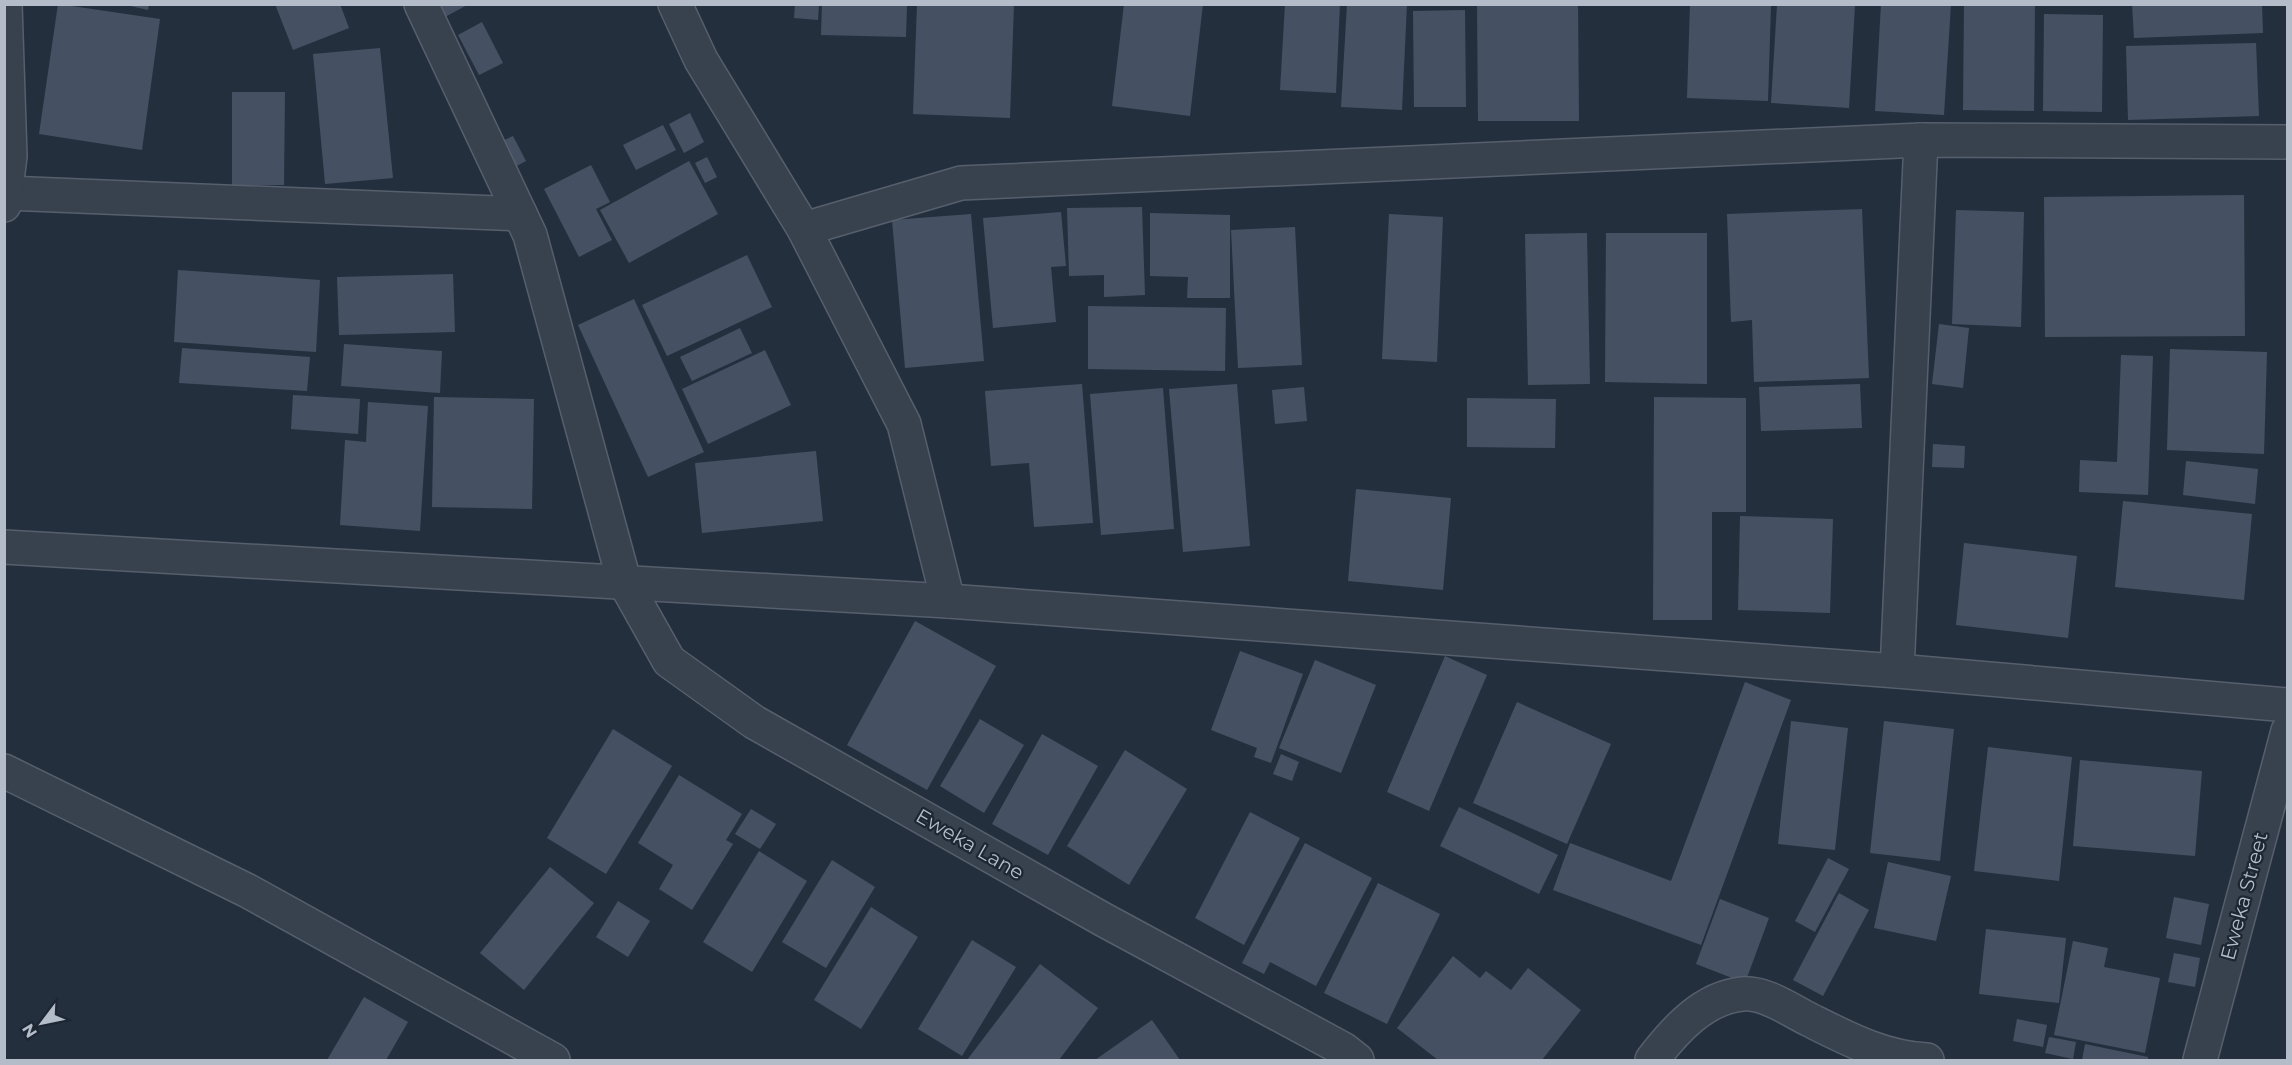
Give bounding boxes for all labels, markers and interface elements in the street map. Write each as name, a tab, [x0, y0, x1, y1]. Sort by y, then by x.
street label: Eweka Lane	[912, 803, 1028, 885]
street label: Eweka Street	[2215, 829, 2273, 963]
north arrow	[12, 993, 72, 1053]
text: N	[18, 1020, 41, 1041]

